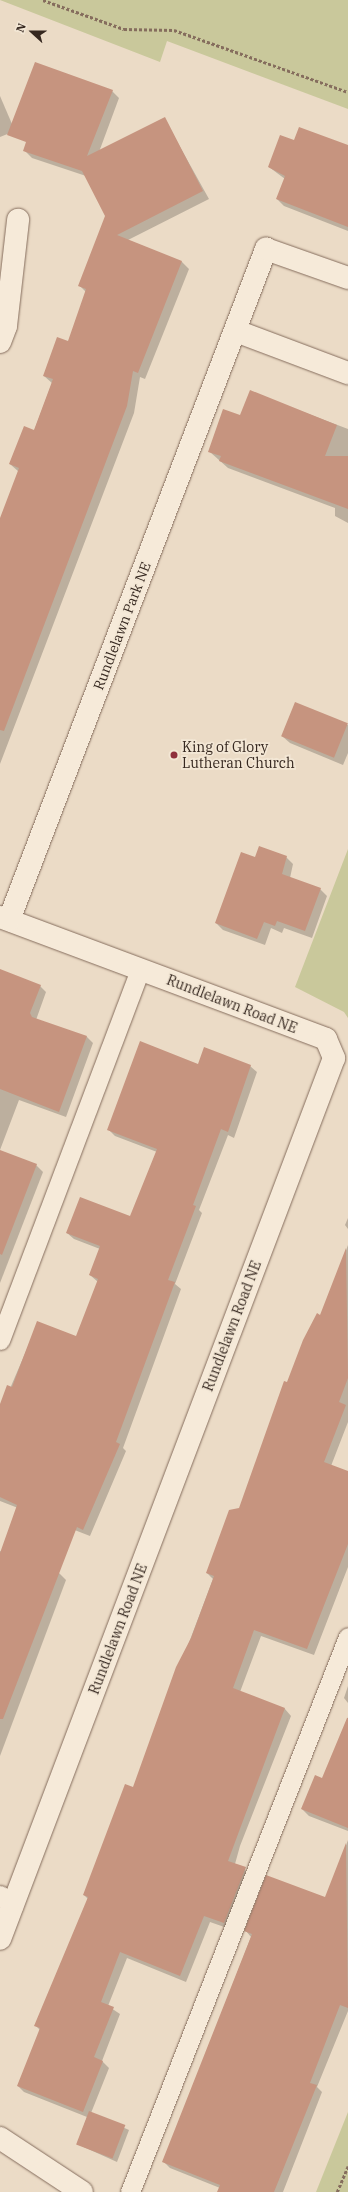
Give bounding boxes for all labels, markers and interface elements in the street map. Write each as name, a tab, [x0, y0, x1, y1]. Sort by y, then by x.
north arrow	[12, 12, 52, 52]
text: N	[13, 21, 29, 34]
street label: Rundlelawn Park NE	[90, 560, 154, 692]
place label: King of Glory Lutheran Church	[182, 739, 295, 772]
marker: King of Glory Lutheran Church	[169, 750, 179, 760]
street label: Rundlelawn Road NE	[164, 971, 300, 1037]
street label: Rundlelawn Road NE	[199, 1258, 265, 1394]
street label: Rundlelawn Road NE	[85, 1561, 151, 1697]

